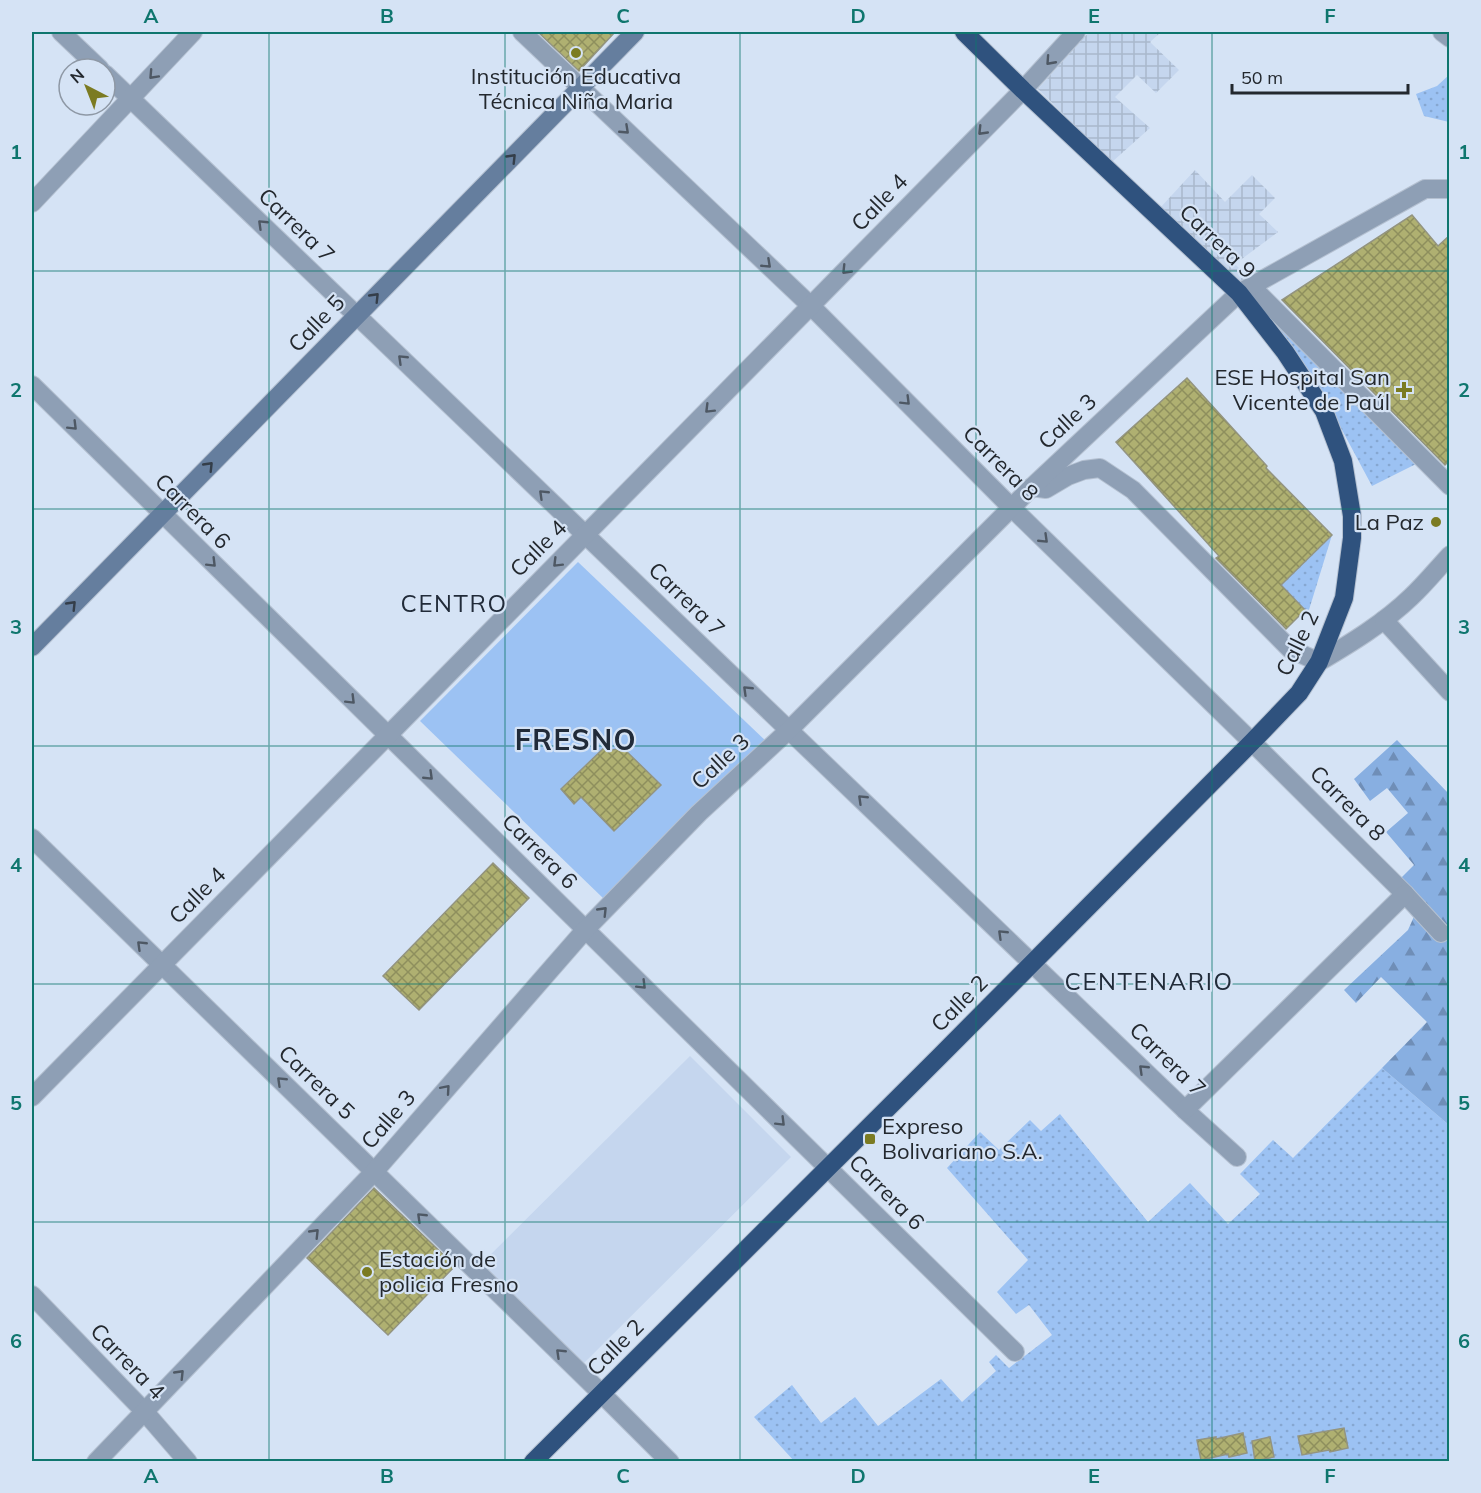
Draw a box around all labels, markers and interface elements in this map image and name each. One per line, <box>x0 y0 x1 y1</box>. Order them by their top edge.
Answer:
text: A <box>144 3 159 28</box>
text: B <box>380 3 394 28</box>
text: C <box>616 3 630 28</box>
text: D <box>850 3 866 28</box>
text: E <box>1088 3 1100 28</box>
text: F <box>1324 3 1336 28</box>
marker: Institución Educativa Técnica Niña Maria <box>569 46 583 60</box>
one-way arrow <box>1046 54 1057 64</box>
north arrow <box>57 57 117 117</box>
scale bar <box>1232 57 1408 95</box>
place label: Institución Educativa Técnica Niña Maria <box>471 62 681 115</box>
text: N <box>66 64 88 87</box>
text: 50 m <box>1241 66 1283 89</box>
one-way arrow <box>149 68 160 78</box>
one-way arrow <box>619 123 629 134</box>
one-way arrow <box>979 124 990 135</box>
text: 1 <box>10 139 22 164</box>
text: 1 <box>1458 139 1470 164</box>
one-way arrow <box>504 154 515 165</box>
street label: Calle 4 <box>845 167 913 237</box>
street label: Carrera 7 <box>253 182 341 268</box>
street label: Carrera 9 <box>1174 198 1262 284</box>
one-way arrow <box>258 220 268 231</box>
one-way arrow <box>760 257 771 268</box>
one-way arrow <box>842 263 853 274</box>
street label: Calle 5 <box>282 288 350 358</box>
one-way arrow <box>368 294 379 304</box>
one-way arrow <box>399 355 409 366</box>
place label: ESE Hospital San Vicente de Paúl <box>1214 363 1390 416</box>
text: 2 <box>10 377 22 402</box>
text: 2 <box>1458 377 1470 402</box>
marker: ESE Hospital San Vicente de Paúl <box>1395 381 1413 399</box>
street label: Calle 3 <box>1032 387 1102 455</box>
one-way arrow <box>899 394 909 405</box>
one-way arrow <box>705 403 716 413</box>
one-way arrow <box>66 419 77 430</box>
street label: Carrera 8 <box>957 419 1045 507</box>
one-way arrow <box>202 463 213 473</box>
street label: Carrera 6 <box>149 467 237 555</box>
one-way arrow <box>540 490 550 501</box>
place label: La Paz <box>1355 508 1424 536</box>
street label: Calle 4 <box>504 514 572 582</box>
marker: La Paz <box>1429 515 1443 529</box>
one-way arrow <box>1036 531 1047 542</box>
one-way arrow <box>206 556 216 567</box>
one-way arrow <box>554 556 565 567</box>
street label: Carrera 7 <box>643 556 731 642</box>
district label: CENTRO <box>401 588 507 618</box>
one-way arrow <box>65 602 76 613</box>
street label: Calle 2 <box>1269 606 1325 680</box>
text: 3 <box>10 614 22 639</box>
text: 3 <box>1458 614 1470 639</box>
one-way arrow <box>743 686 754 697</box>
one-way arrow <box>344 692 355 703</box>
district label: FRESNO <box>515 722 637 757</box>
street label: Calle 3 <box>685 727 755 795</box>
street label: Carrera 8 <box>1304 759 1392 847</box>
one-way arrow <box>422 769 433 780</box>
one-way arrow <box>858 796 869 807</box>
street label: Carrera 6 <box>496 807 584 895</box>
text: 4 <box>10 852 22 877</box>
text: 4 <box>1458 852 1470 877</box>
street label: Calle 4 <box>163 861 231 929</box>
one-way arrow <box>596 908 607 918</box>
one-way arrow <box>999 931 1010 942</box>
one-way arrow <box>138 941 149 952</box>
district label: CENTENARIO <box>1065 966 1233 996</box>
street label: Calle 2 <box>925 969 993 1037</box>
one-way arrow <box>635 978 646 989</box>
street label: Carrera 7 <box>1124 1016 1212 1102</box>
street label: Carrera 5 <box>273 1039 361 1125</box>
one-way arrow <box>1140 1065 1150 1076</box>
one-way arrow <box>277 1077 288 1088</box>
street label: Calle 3 <box>355 1084 421 1154</box>
one-way arrow <box>439 1085 450 1096</box>
text: 5 <box>10 1090 22 1115</box>
text: 5 <box>1458 1090 1470 1115</box>
place label: Expreso Bolivariano S.A. <box>882 1112 1043 1165</box>
one-way arrow <box>775 1115 785 1126</box>
marker: Expreso Bolivariano S.A. <box>863 1132 877 1146</box>
street label: Carrera 6 <box>843 1148 931 1236</box>
one-way arrow <box>417 1213 428 1224</box>
one-way arrow <box>308 1230 319 1240</box>
place label: Estación de policia Fresno <box>379 1245 519 1298</box>
marker: Estación de policia Fresno <box>360 1265 374 1279</box>
street label: Calle 2 <box>581 1313 649 1381</box>
street label: Carrera 4 <box>85 1317 171 1405</box>
text: 6 <box>10 1328 22 1353</box>
text: 6 <box>1458 1328 1470 1353</box>
one-way arrow <box>557 1349 568 1360</box>
one-way arrow <box>172 1370 183 1381</box>
text: A <box>144 1463 159 1488</box>
text: B <box>380 1463 394 1488</box>
text: C <box>616 1463 630 1488</box>
text: D <box>850 1463 866 1488</box>
text: E <box>1088 1463 1100 1488</box>
text: F <box>1324 1463 1336 1488</box>

